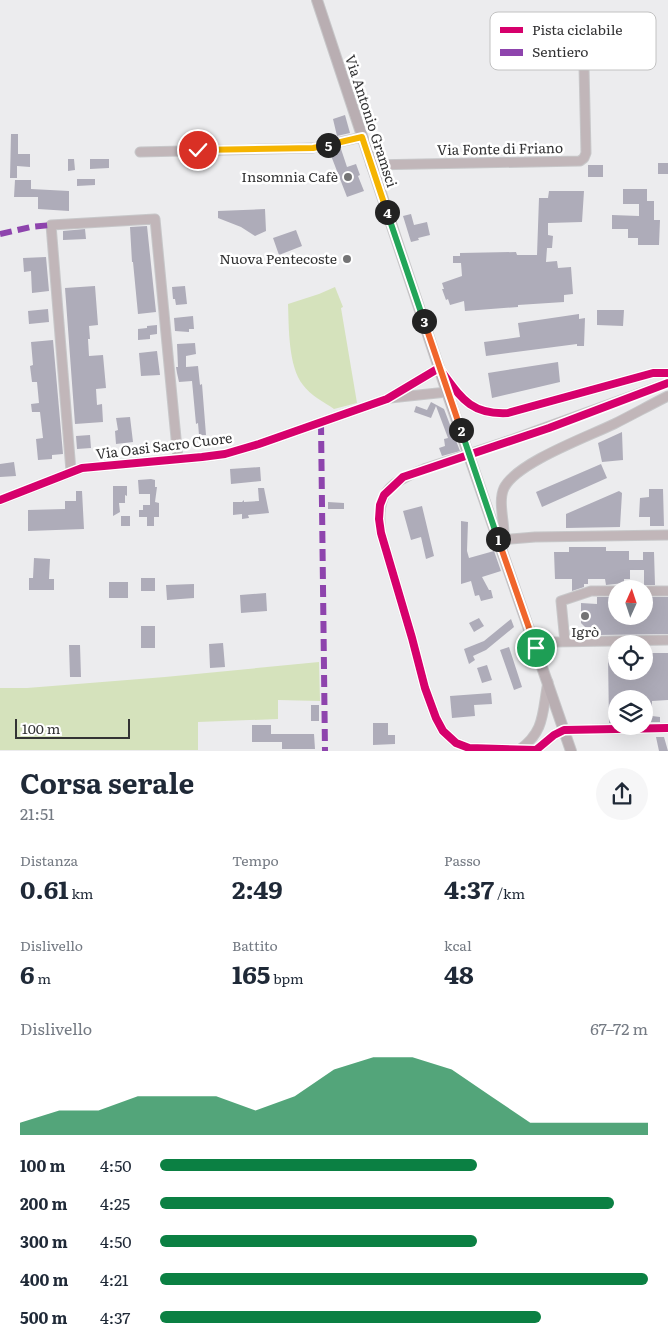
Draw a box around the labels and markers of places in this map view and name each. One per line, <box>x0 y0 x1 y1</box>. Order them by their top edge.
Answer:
pin <box>177 129 219 171</box>
pin: 5 <box>316 132 340 158</box>
place label: Insomnia Cafè <box>241 166 338 186</box>
marker: Insomnia Cafè <box>342 171 354 183</box>
pin: 4 <box>374 200 400 224</box>
place label: Nuova Pentecoste <box>219 248 337 268</box>
marker: Nuova Pentecoste <box>341 253 353 265</box>
pin: 3 <box>412 308 436 334</box>
pin: 2 <box>448 418 474 442</box>
pin: 1 <box>486 526 510 552</box>
marker: Igrò <box>579 610 591 622</box>
place label: Igrò <box>571 621 599 641</box>
pin <box>515 627 557 669</box>

